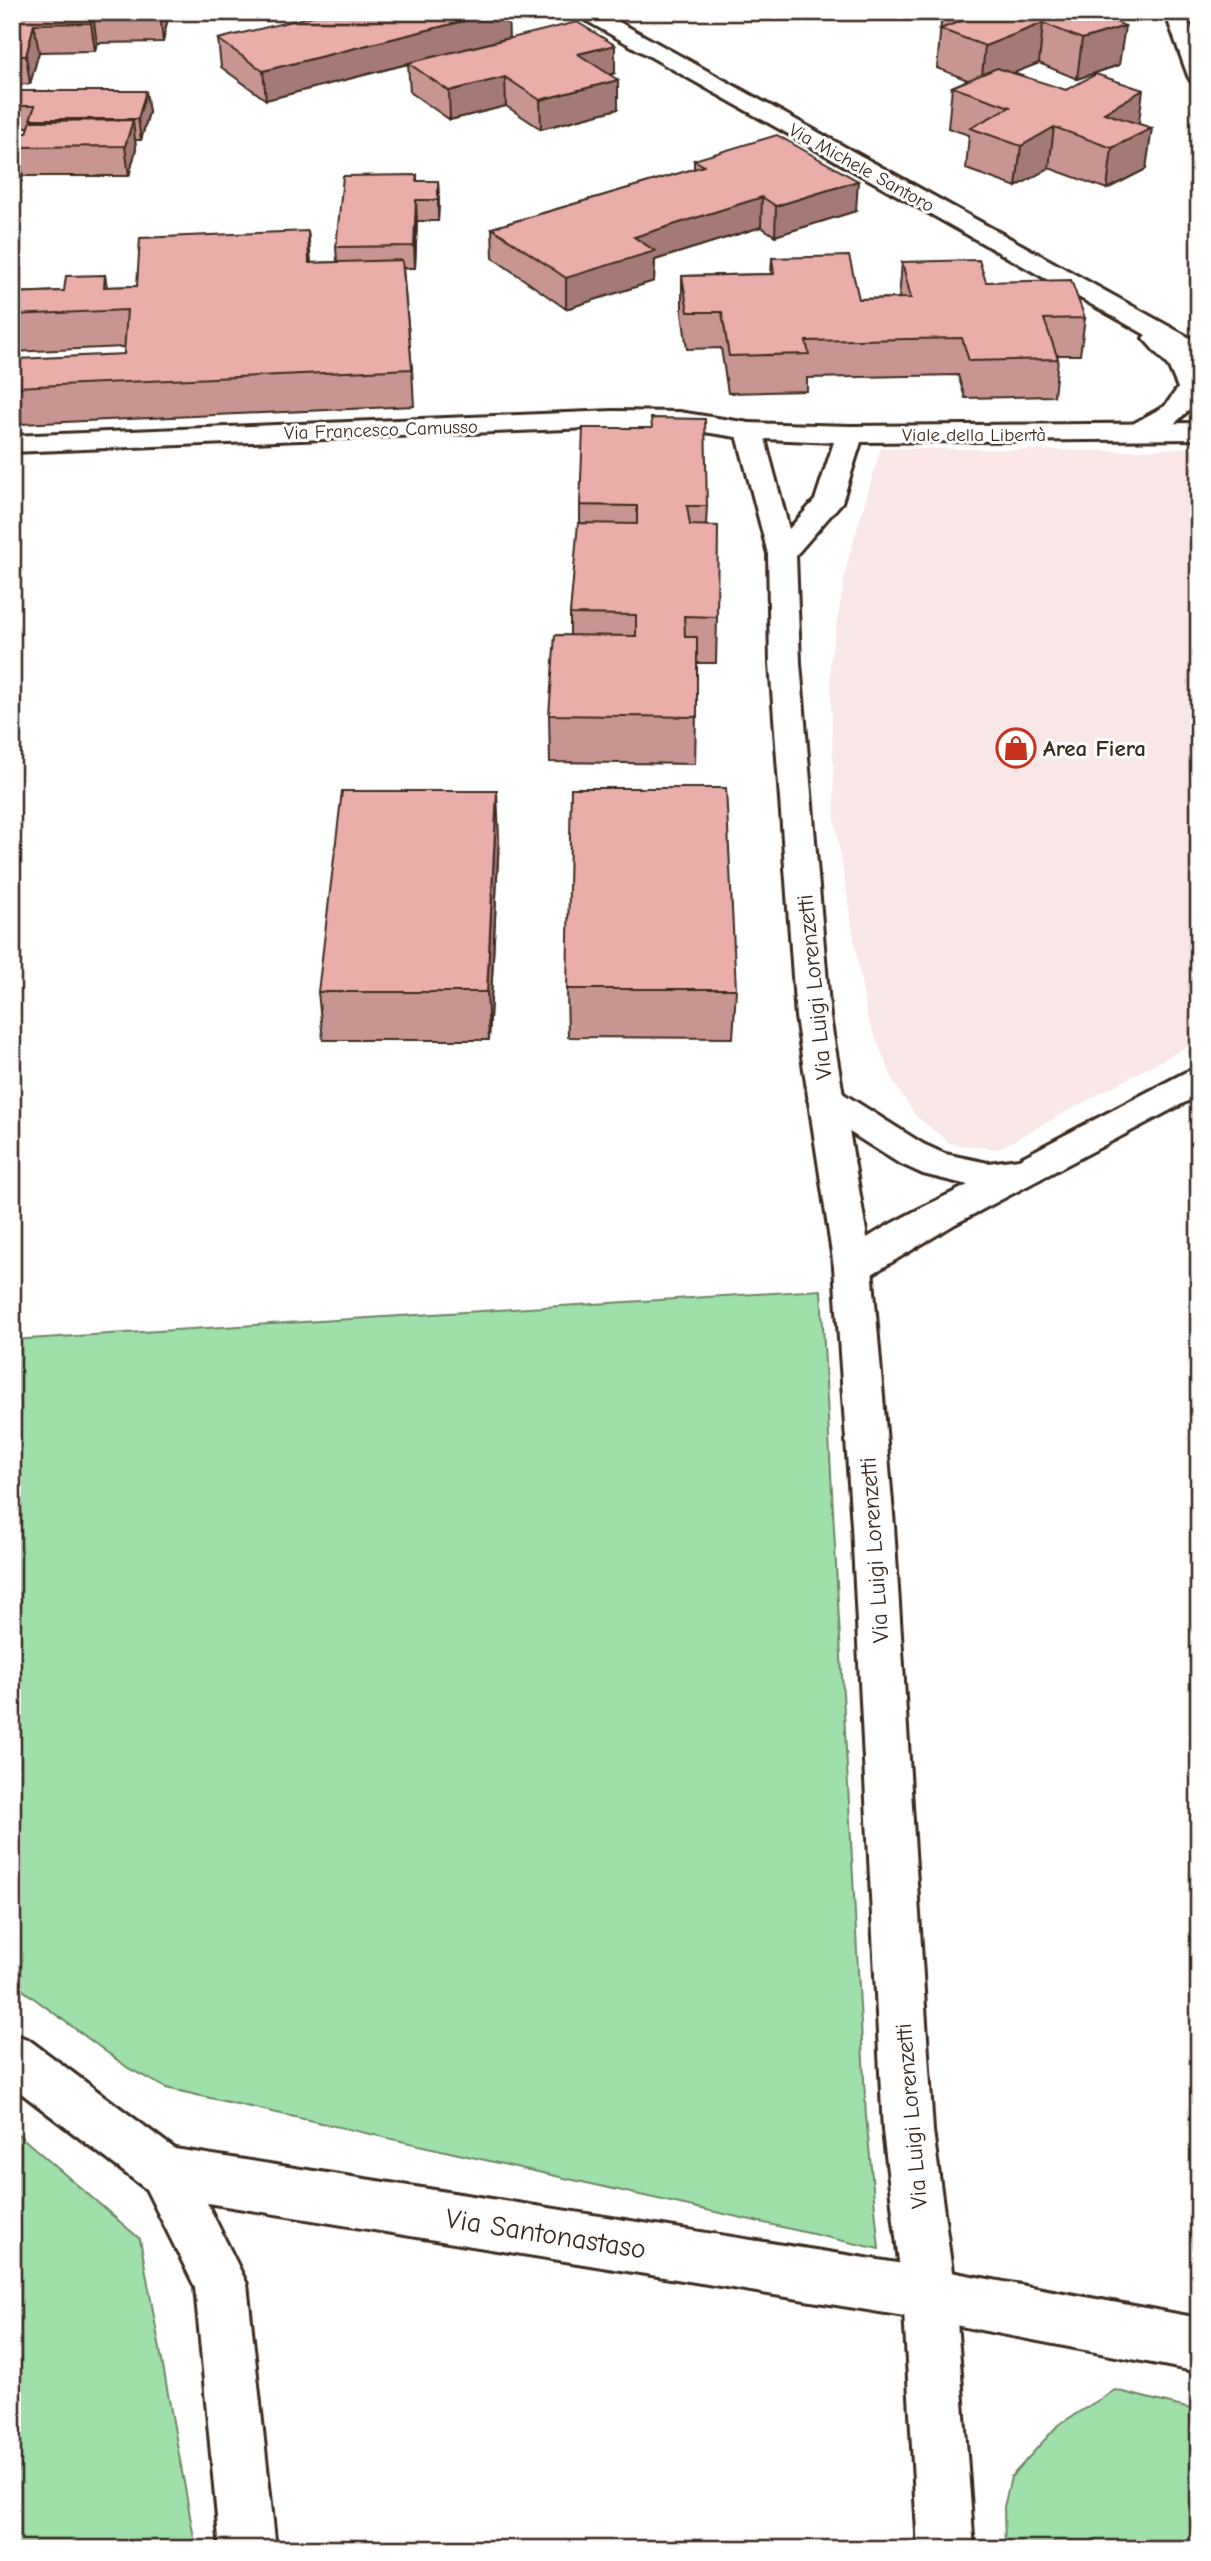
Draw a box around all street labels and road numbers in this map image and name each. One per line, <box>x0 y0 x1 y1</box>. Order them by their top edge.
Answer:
street label: Via Michele Santoro <box>785 119 938 217</box>
street label: Via Francesco Camusso <box>284 416 478 444</box>
street label: Viale della Libertà <box>902 424 1046 446</box>
street label: Via Luigi Lorenzetti <box>791 893 838 1081</box>
street label: Via Luigi Lorenzetti <box>855 1456 894 1644</box>
street label: Via Luigi Lorenzetti <box>890 2022 933 2210</box>
street label: Via Santonastaso <box>443 2202 648 2266</box>

